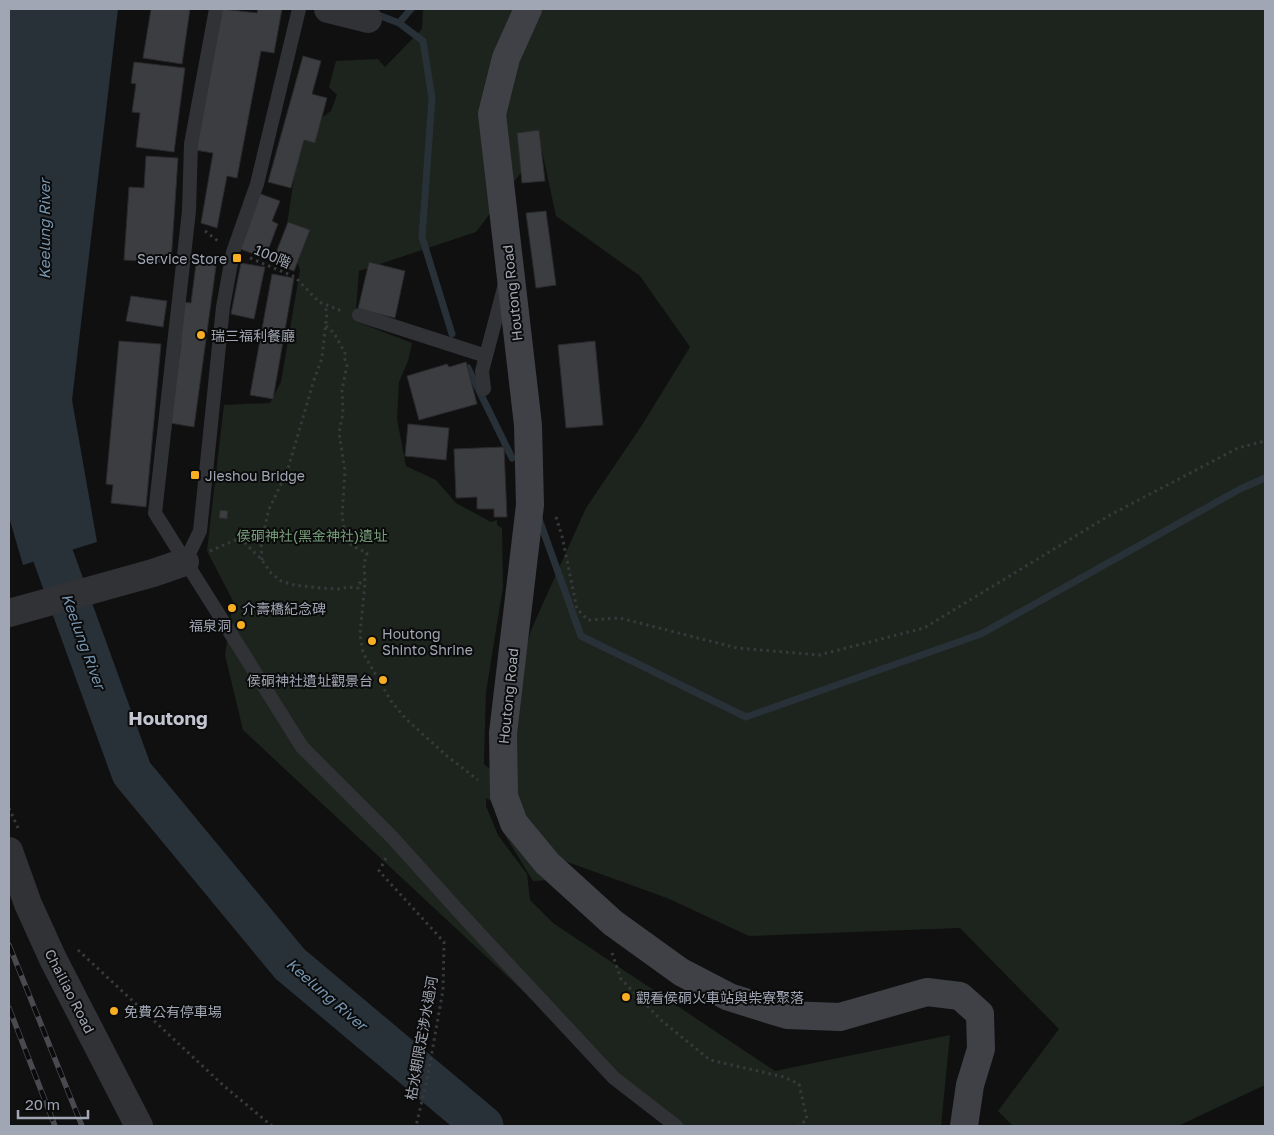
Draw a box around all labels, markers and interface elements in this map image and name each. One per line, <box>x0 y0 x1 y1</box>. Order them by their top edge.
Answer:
water label: Keelung River <box>35 177 54 279</box>
street label: 100階 <box>252 241 294 271</box>
street label: Houtong Road <box>499 244 525 342</box>
place label: Service Store <box>137 250 227 267</box>
marker: Service Store <box>231 252 243 264</box>
place label: 瑞三福利餐廳 <box>211 327 295 344</box>
marker: 瑞三福利餐廳 <box>195 329 207 341</box>
place label: Jieshou Bridge <box>205 467 305 484</box>
marker: Jieshou Bridge <box>189 469 201 481</box>
park label: 侯硐神社(黑金神社)遺址 <box>237 527 387 544</box>
water label: Keelung River <box>57 591 110 694</box>
place label: 介壽橋紀念碑 <box>242 600 326 617</box>
marker: 介壽橋紀念碑 <box>226 602 238 614</box>
place label: 福泉洞 <box>189 617 231 634</box>
marker: 福泉洞 <box>235 619 247 631</box>
place label: Houtong Shinto Shrine <box>382 625 473 658</box>
marker: Houtong Shinto Shrine <box>366 635 378 647</box>
street label: Houtong Road <box>495 647 521 745</box>
place label: 侯硐神社遺址觀景台 <box>247 672 373 689</box>
marker: 侯硐神社遺址觀景台 <box>377 674 389 686</box>
district label: Houtong <box>128 706 208 729</box>
street label: Chailiao Road <box>42 946 98 1036</box>
water label: Keelung River <box>283 954 372 1036</box>
street label: 枯水期限定涉水過河 <box>402 974 440 1102</box>
place label: 觀看侯硐火車站與柴寮聚落 <box>636 989 804 1006</box>
marker: 觀看侯硐火車站與柴寮聚落 <box>620 991 632 1003</box>
place label: 免費公有停車場 <box>124 1003 222 1020</box>
marker: 免費公有停車場 <box>108 1005 120 1017</box>
scale bar <box>18 1088 88 1120</box>
text: 20 m <box>25 1095 60 1113</box>

